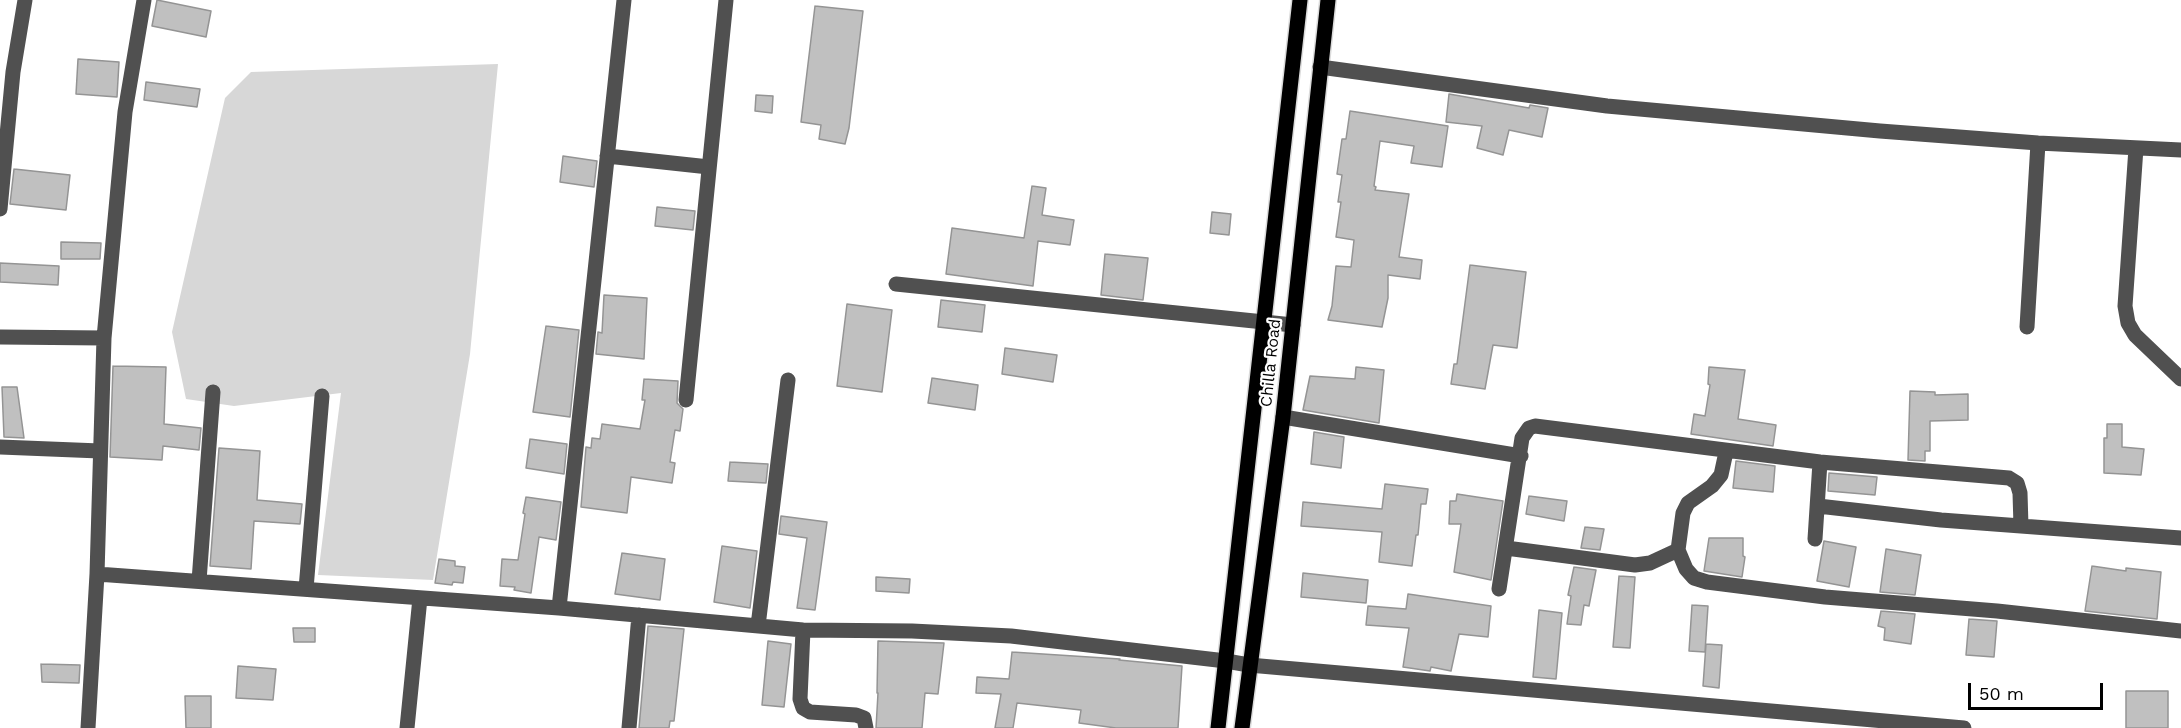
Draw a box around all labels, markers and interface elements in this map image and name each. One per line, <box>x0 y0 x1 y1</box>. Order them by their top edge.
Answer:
street label: Chilla Road <box>1257 318 1285 408</box>
scale bar <box>1971 671 2106 709</box>
text: 50 m <box>1979 683 2024 704</box>

